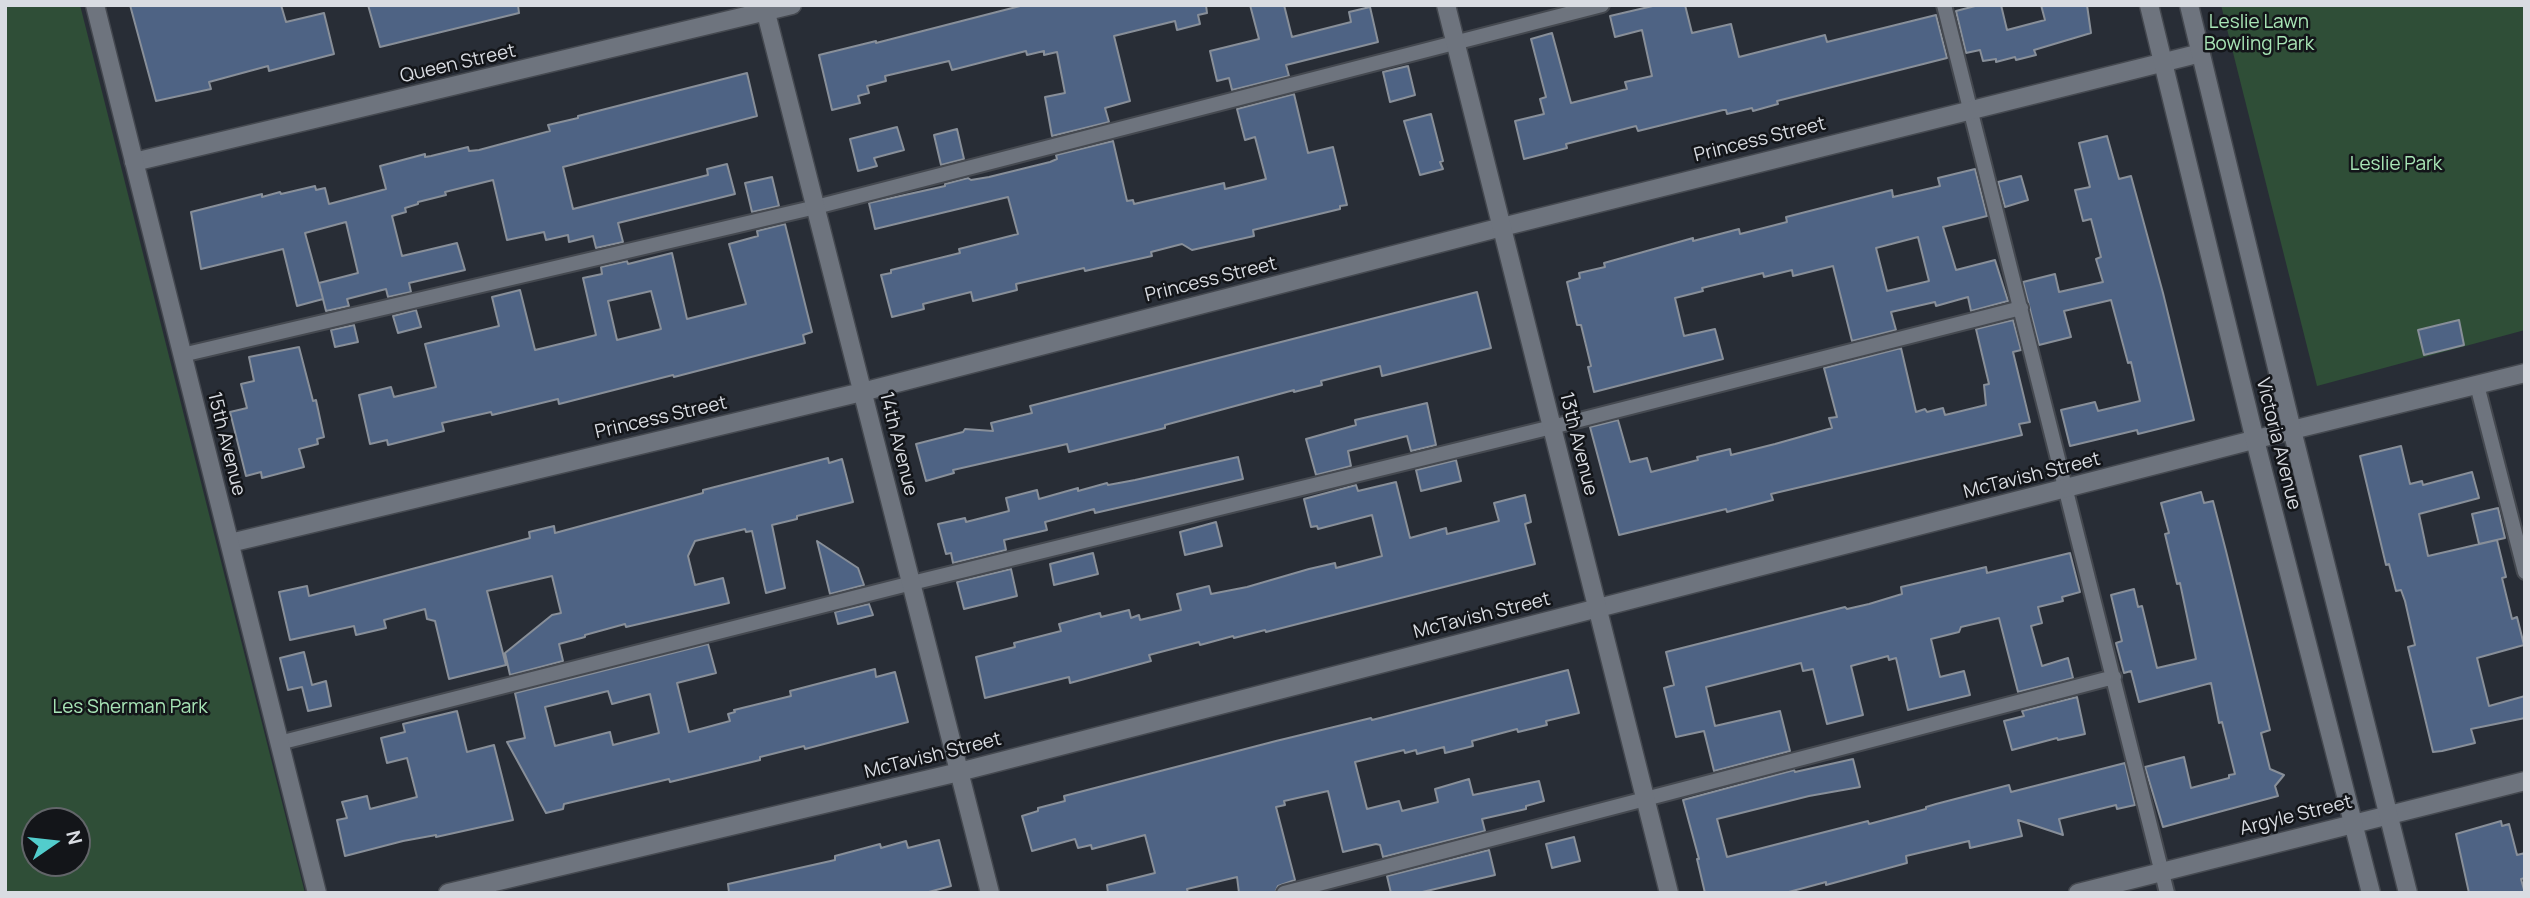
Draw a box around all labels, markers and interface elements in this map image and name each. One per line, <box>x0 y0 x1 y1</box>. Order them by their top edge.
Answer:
park label: Leslie Lawn Bowling Park <box>2204 12 2314 56</box>
street label: Queen Street <box>398 40 518 88</box>
street label: Princess Street <box>1692 113 1828 167</box>
park label: Leslie Park <box>2350 154 2442 176</box>
street label: Princess Street <box>1143 253 1279 307</box>
street label: Victoria Avenue <box>2251 376 2305 512</box>
street label: 15th Avenue <box>202 390 250 498</box>
street label: 14th Avenue <box>874 390 922 498</box>
street label: 13th Avenue <box>1554 390 1602 498</box>
street label: Princess Street <box>593 392 729 444</box>
street label: McTavish Street <box>1961 448 2103 504</box>
street label: McTavish Street <box>1411 588 1553 644</box>
park label: Les Sherman Park <box>52 697 208 719</box>
street label: McTavish Street <box>862 728 1004 784</box>
street label: Argyle Street <box>2237 791 2355 841</box>
north arrow <box>21 807 91 877</box>
text: N <box>60 828 89 847</box>

